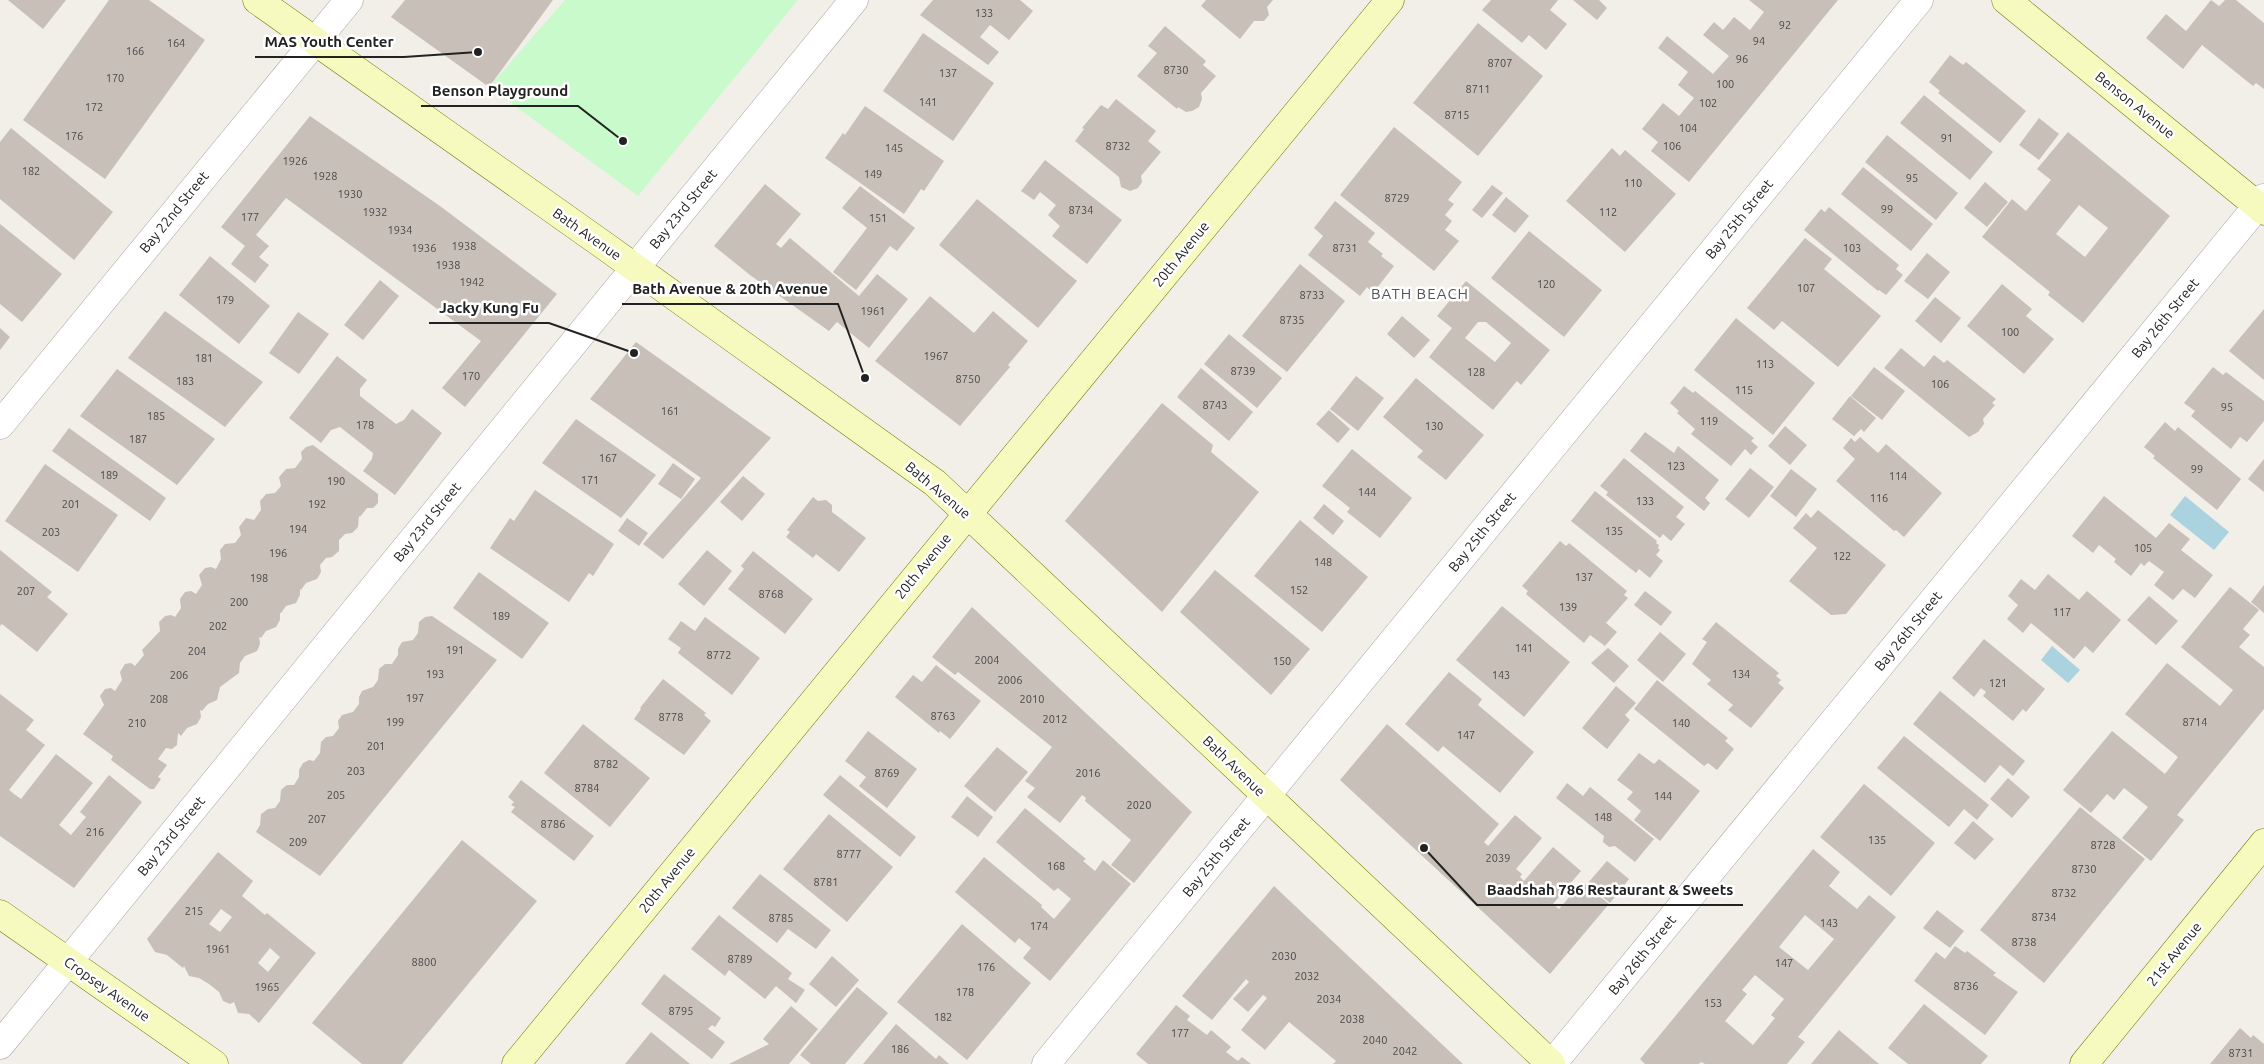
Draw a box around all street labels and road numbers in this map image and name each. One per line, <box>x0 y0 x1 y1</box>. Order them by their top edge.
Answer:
street label: Benson Avenue <box>2092 68 2178 142</box>
street label: Bay 23rd Street <box>646 166 720 252</box>
street label: Bay 22nd Street <box>136 168 212 256</box>
street label: Bay 25th Street <box>1702 176 1776 262</box>
street label: Bath Avenue <box>550 205 624 263</box>
street label: 20th Avenue <box>1150 218 1212 290</box>
street label: Bay 26th Street <box>2128 275 2202 361</box>
street label: Bath Avenue <box>902 458 974 522</box>
street label: Bay 23rd Street <box>390 479 464 565</box>
street label: Bay 25th Street <box>1445 489 1519 575</box>
street label: 20th Avenue <box>892 530 954 602</box>
street label: Bay 26th Street <box>1871 588 1945 674</box>
street label: Bath Avenue <box>1200 732 1268 800</box>
street label: Bay 23rd Street <box>134 793 208 879</box>
street label: Bay 25th Street <box>1179 814 1253 900</box>
street label: 20th Avenue <box>636 844 698 916</box>
street label: Bay 26th Street <box>1605 912 1679 998</box>
street label: 21st Avenue <box>2143 919 2205 989</box>
street label: Cropsey Avenue <box>61 953 153 1025</box>

